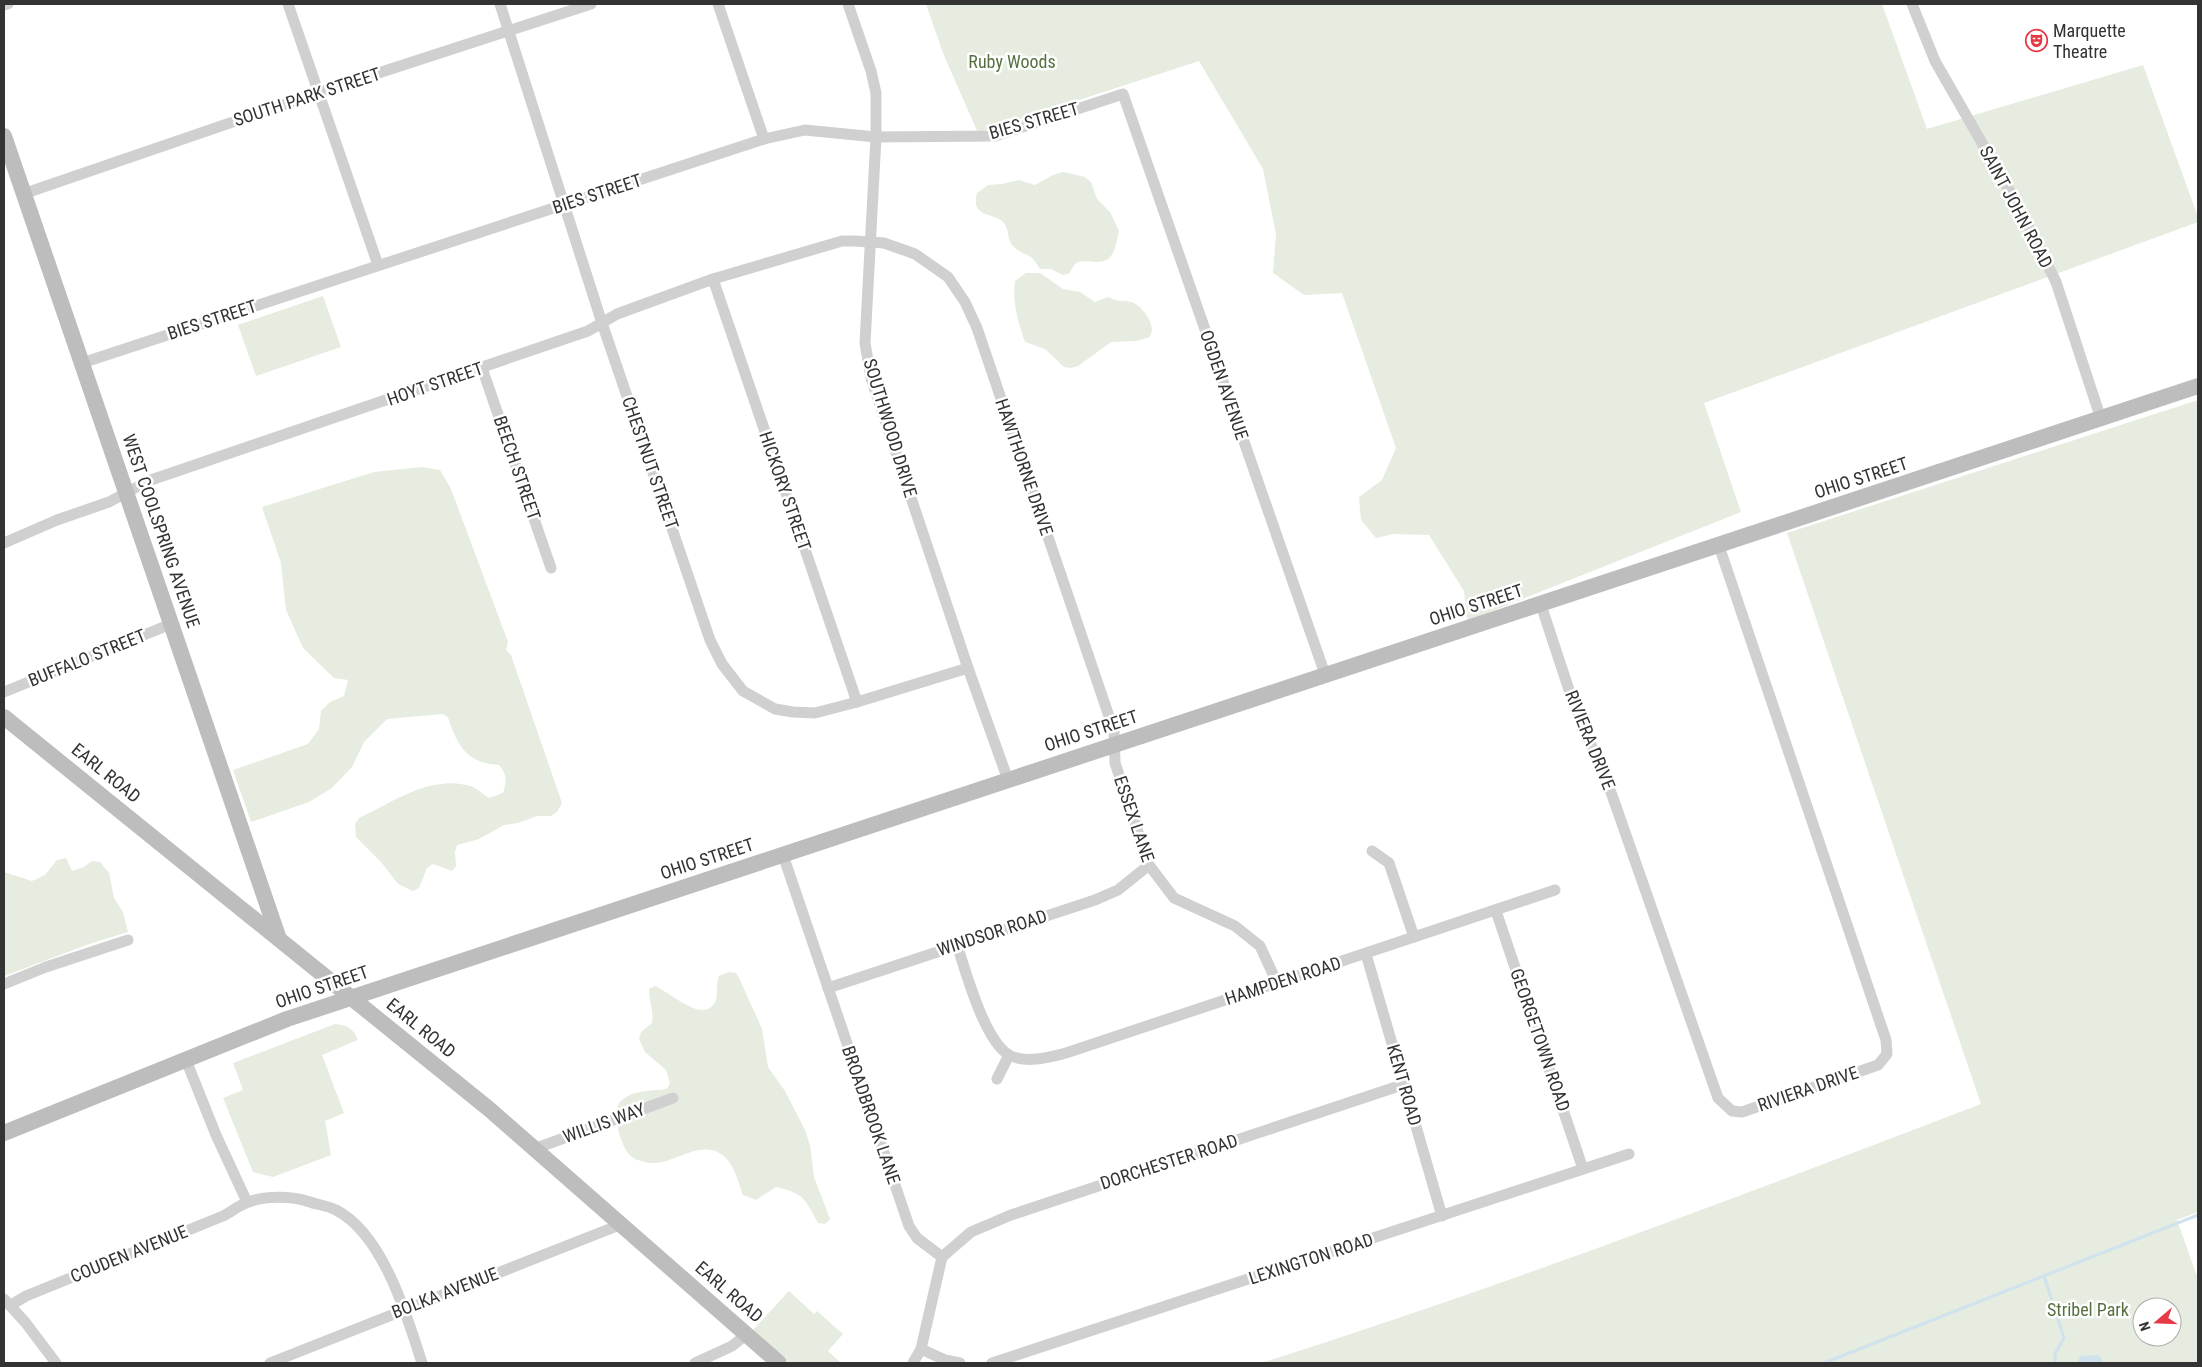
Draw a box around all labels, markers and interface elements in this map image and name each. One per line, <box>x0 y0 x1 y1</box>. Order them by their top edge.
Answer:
place label: Marquette Theatre <box>2053 20 2126 62</box>
theatre icon: Marquette Theatre <box>2025 29 2049 53</box>
park label: Ruby Woods <box>968 51 1056 72</box>
street label: SOUTH PARK STREET <box>231 63 383 130</box>
street label: BIES STREET <box>987 98 1081 143</box>
street label: SAINT JOHN ROAD <box>1975 142 2057 271</box>
street label: BIES STREET <box>550 169 644 218</box>
street label: BIES STREET <box>165 295 259 344</box>
street label: OGDEN AVENUE <box>1196 327 1253 443</box>
street label: SOUTHWOOD DRIVE <box>859 356 922 500</box>
street label: HOYT STREET <box>384 357 486 410</box>
street label: CHESTNUT STREET <box>618 394 683 532</box>
street label: HAWTHORNE DRIVE <box>991 396 1058 538</box>
street label: BEECH STREET <box>490 413 545 523</box>
street label: HICKORY STREET <box>755 428 816 553</box>
street label: WEST COOLSPRING AVENUE <box>118 431 205 631</box>
street label: OHIO STREET <box>1811 453 1910 503</box>
street label: OHIO STREET <box>1426 580 1525 630</box>
street label: BUFFALO STREET <box>25 624 149 691</box>
street label: RIVIERA DRIVE <box>1561 687 1620 792</box>
street label: OHIO STREET <box>1041 706 1140 756</box>
street label: EARL ROAD <box>68 739 145 807</box>
street label: ESSEX LANE <box>1110 773 1159 865</box>
street label: OHIO STREET <box>657 834 756 884</box>
street label: WINDSOR ROAD <box>934 905 1049 960</box>
street label: HAMPDEN ROAD <box>1222 952 1343 1009</box>
street label: OHIO STREET <box>272 961 371 1012</box>
street label: GEORGETOWN ROAD <box>1506 966 1575 1114</box>
street label: EARL ROAD <box>383 994 460 1062</box>
street label: KENT ROAD <box>1383 1042 1426 1128</box>
street label: BROADBROOK LANE <box>838 1043 905 1187</box>
street label: RIVIERA DRIVE <box>1755 1061 1861 1116</box>
street label: WILLIS WAY <box>560 1098 648 1147</box>
street label: DORCHESTER ROAD <box>1098 1129 1240 1194</box>
street label: COUDEN AVENUE <box>67 1220 191 1287</box>
street label: LEXINGTON ROAD <box>1246 1228 1376 1289</box>
street label: EARL ROAD <box>691 1257 767 1327</box>
street label: BOLKA AVENUE <box>389 1263 501 1322</box>
north arrow <box>2132 1297 2182 1347</box>
park label: Stribel Park <box>2047 1299 2129 1320</box>
text: N <box>2136 1320 2154 1333</box>

